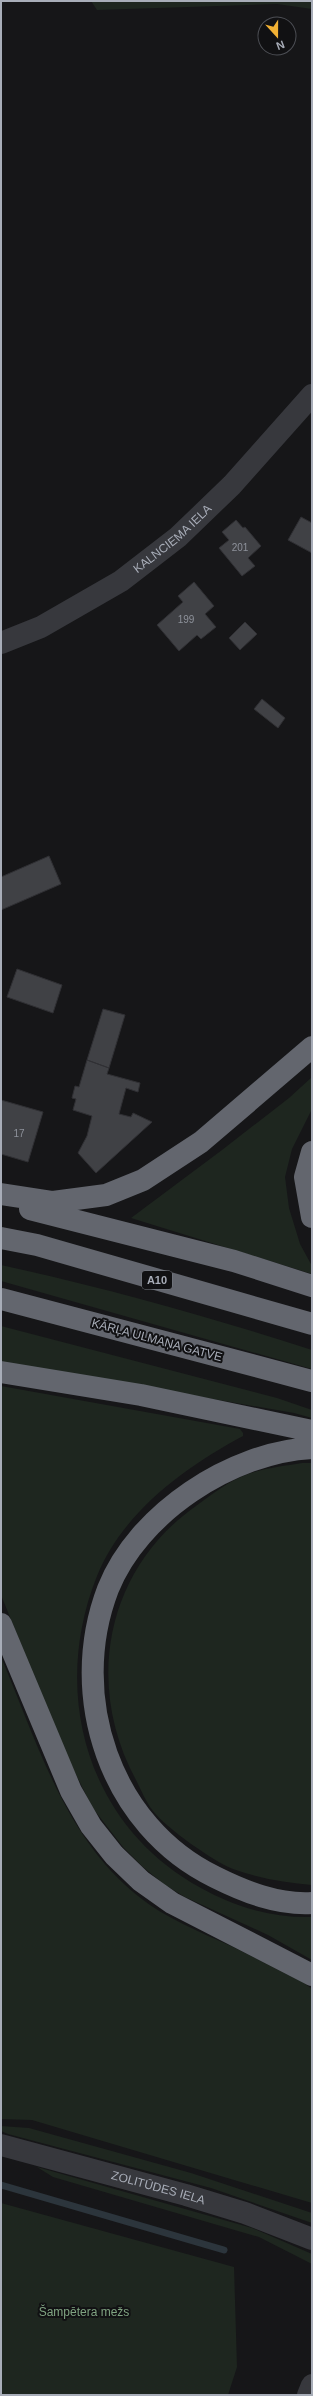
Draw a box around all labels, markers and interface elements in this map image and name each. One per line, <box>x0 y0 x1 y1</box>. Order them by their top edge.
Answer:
north arrow <box>257 16 297 56</box>
text: N <box>275 38 286 52</box>
street label: KALNCIEMA IELA <box>131 502 214 576</box>
house number: 201 <box>232 542 249 553</box>
house number: 199 <box>178 614 195 625</box>
house number: 17 <box>13 1128 25 1139</box>
road number: A10 <box>142 1271 172 1289</box>
street label: KĀRĻA ULMAŅA GATVE <box>90 1316 224 1364</box>
street label: ZOLITŪDES IELA <box>110 2168 207 2207</box>
park label: Šampētera mežs <box>39 2304 129 2319</box>

